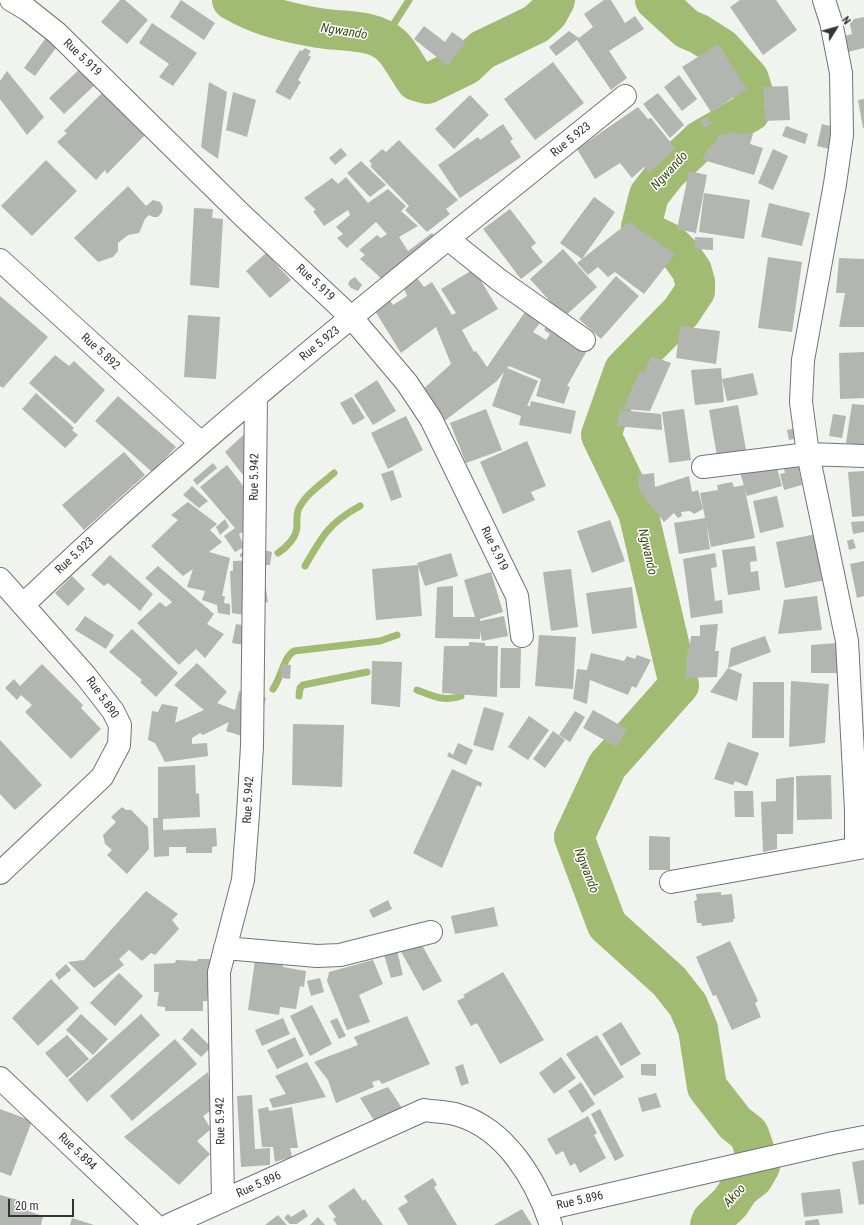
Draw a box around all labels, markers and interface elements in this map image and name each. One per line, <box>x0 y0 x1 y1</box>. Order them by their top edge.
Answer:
north arrow <box>816 8 856 48</box>
text: N <box>839 14 853 27</box>
water label: Ngwando <box>320 21 368 43</box>
street label: Rue 5.919 <box>60 36 104 80</box>
street label: Rue 5.923 <box>548 119 594 161</box>
water label: Ngwando <box>648 149 692 193</box>
street label: Rue 5.919 <box>293 262 337 304</box>
street label: Rue 5.923 <box>297 323 343 365</box>
street label: Rue 5.892 <box>78 331 122 373</box>
street label: Rue 5.942 <box>247 453 263 501</box>
street label: Rue 5.919 <box>477 525 511 573</box>
water label: Ngwando <box>634 527 660 577</box>
street label: Rue 5.923 <box>53 535 97 577</box>
street label: Rue 5.890 <box>83 674 121 722</box>
street label: Rue 5.942 <box>241 776 257 824</box>
water label: Ngwando <box>570 846 602 896</box>
street label: Rue 5.942 <box>213 1097 229 1145</box>
street label: Rue 5.894 <box>55 1130 99 1174</box>
street label: Rue 5.896 <box>234 1169 284 1201</box>
water label: Akoo <box>721 1181 749 1211</box>
street label: Rue 5.896 <box>555 1189 605 1213</box>
scale bar <box>10 1191 76 1217</box>
text: 20 m <box>15 1199 39 1213</box>

